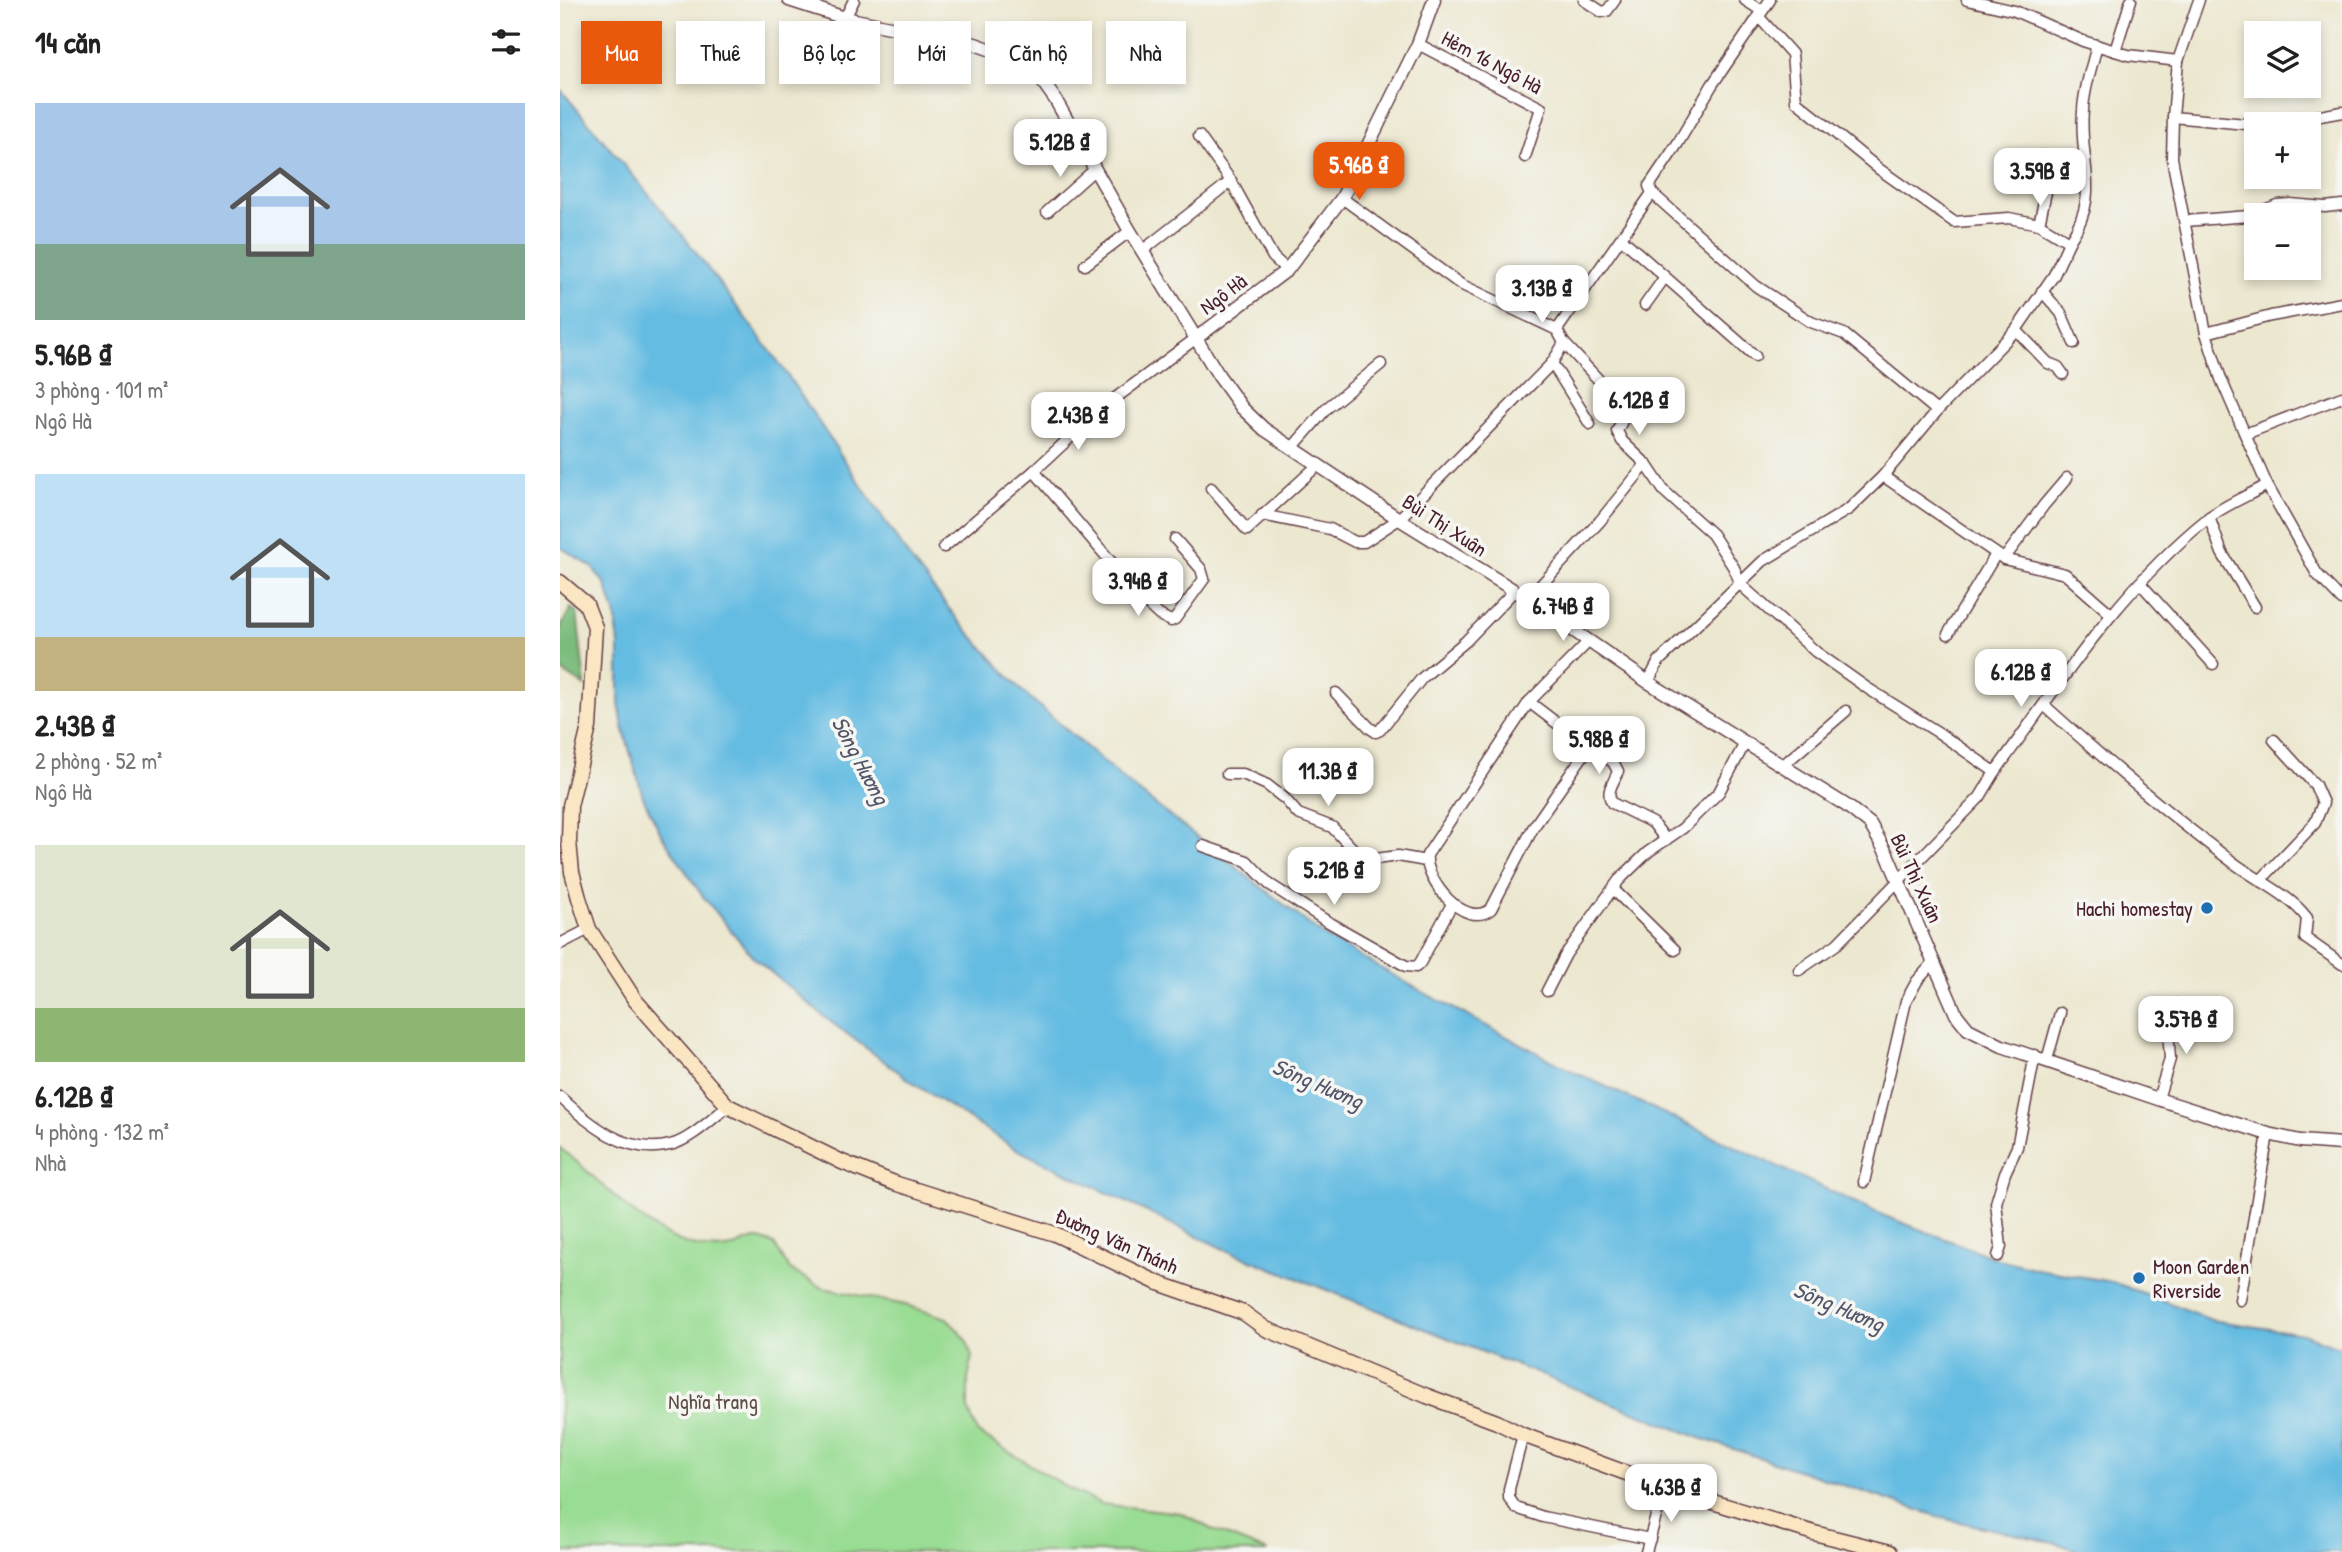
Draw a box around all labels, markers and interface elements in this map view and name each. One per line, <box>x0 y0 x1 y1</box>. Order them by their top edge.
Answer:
chip: Mua <box>581 21 662 84</box>
chip: Thuê <box>676 21 765 84</box>
chip: Bộ lọc <box>779 21 880 84</box>
chip: Mới <box>894 21 971 84</box>
chip: Căn hộ <box>985 21 1092 84</box>
chip: Nhà <box>1106 21 1186 84</box>
map controls <box>2244 21 2321 280</box>
button: layers <box>2244 21 2321 98</box>
text: 14 căn <box>35 22 101 62</box>
icon: filters <box>487 23 525 61</box>
street label: Hẻm 16 Ngô Hà <box>1437 23 1547 101</box>
button: + <box>2244 112 2321 189</box>
pin: 5.12B ₫ <box>995 120 1125 179</box>
text: 5.12B ₫ <box>1030 126 1090 157</box>
pin: 5.96B ₫ <box>1294 142 1424 202</box>
pin: 3.59B ₫ <box>1975 148 2105 208</box>
icon: home <box>217 149 343 275</box>
text: 5.96B ₫ <box>1329 149 1389 180</box>
text: 3.59B ₫ <box>2010 155 2070 186</box>
button: − <box>2244 203 2321 280</box>
pin: 3.13B ₫ <box>1477 266 1607 325</box>
street label: Ngô Hà <box>1194 267 1252 321</box>
text: 3.13B ₫ <box>1512 272 1572 303</box>
text: 5.96B ₫ <box>35 334 112 374</box>
text: 3 phòng · 101 m² <box>35 374 168 405</box>
pin: 6.12B ₫ <box>1574 378 1704 437</box>
text: 6.12B ₫ <box>1609 384 1669 415</box>
pin: 2.43B ₫ <box>1013 392 1143 452</box>
text: 2.43B ₫ <box>1047 399 1109 430</box>
text: Ngô Hà <box>35 405 92 436</box>
street label: Bùi Thị Xuân <box>1397 487 1493 563</box>
icon: home <box>217 520 343 646</box>
pin: 3.94B ₫ <box>1073 558 1203 618</box>
text: 3.94B ₫ <box>1108 565 1168 596</box>
pin: 6.74B ₫ <box>1498 584 1628 643</box>
text: 6.74B ₫ <box>1532 590 1594 621</box>
pin: 6.12B ₫ <box>1956 650 2086 709</box>
text: 6.12B ₫ <box>1991 656 2051 687</box>
text: 2.43B ₫ <box>35 705 115 745</box>
water label: Sông Hương <box>824 711 898 812</box>
pin: 5.98B ₫ <box>1534 716 1664 776</box>
text: 5.98B ₫ <box>1569 723 1629 754</box>
text: 2 phòng · 52 m² <box>35 745 162 776</box>
pin: 11.3B ₫ <box>1263 748 1393 808</box>
text: 11.3B ₫ <box>1299 755 1358 786</box>
text: Ngô Hà <box>35 776 92 807</box>
street label: Bùi Thị Xuân <box>1884 829 1950 927</box>
pin: 5.21B ₫ <box>1269 848 1399 907</box>
text: 5.21B ₫ <box>1304 854 1364 885</box>
icon: home <box>217 891 343 1017</box>
place label: Hachi homestay <box>2076 894 2193 923</box>
marker: Hachi homestay <box>2199 900 2215 916</box>
pin: 3.57B ₫ <box>2121 996 2251 1056</box>
text: 3.57B ₫ <box>2154 1003 2218 1034</box>
water label: Sông Hương <box>1268 1050 1370 1118</box>
text: 6.12B ₫ <box>35 1076 114 1116</box>
text: 4 phòng · 132 m² <box>35 1116 169 1147</box>
text: Nhà <box>35 1147 66 1178</box>
street label: Đường Văn Thánh <box>1051 1201 1183 1281</box>
place label: Moon Garden Riverside <box>2153 1252 2249 1305</box>
marker: Moon Garden Riverside <box>2131 1270 2147 1286</box>
water label: Sông Hương <box>1789 1273 1891 1341</box>
park label: Nghĩa trang <box>668 1387 758 1416</box>
pin: 4.63B ₫ <box>1606 1464 1736 1524</box>
text: 4.63B ₫ <box>1641 1471 1701 1502</box>

